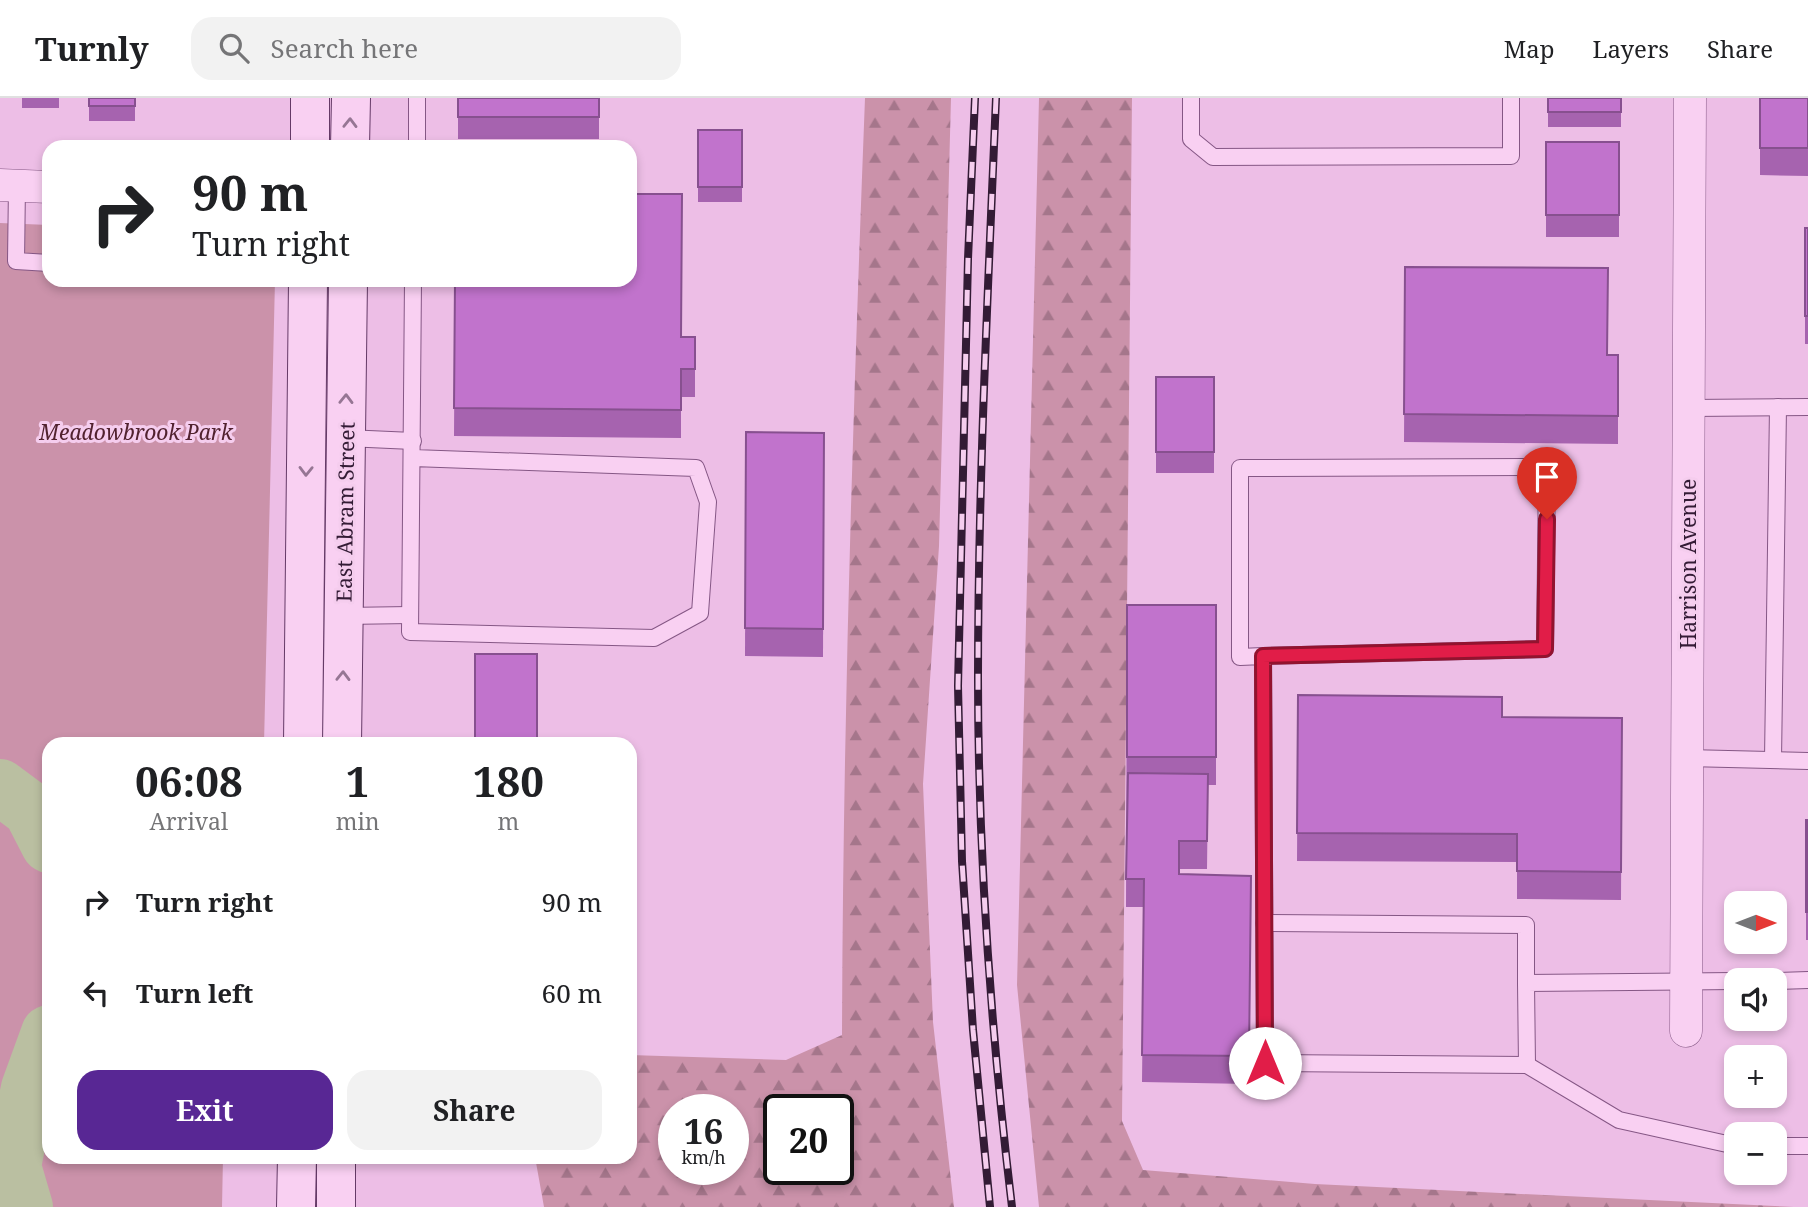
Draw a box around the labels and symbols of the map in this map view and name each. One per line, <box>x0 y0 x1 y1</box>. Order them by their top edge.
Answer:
one-way arrow <box>343 117 358 128</box>
one-way arrow <box>339 393 354 404</box>
park label: Meadowbrook Park <box>38 418 234 446</box>
street label: East Abram Street <box>329 422 361 602</box>
pin <box>1517 447 1577 519</box>
one-way arrow <box>298 466 314 476</box>
street label: Harrison Avenue <box>1674 479 1702 649</box>
one-way arrow <box>335 670 351 680</box>
north arrow <box>1724 891 1787 954</box>
position arrow <box>1228 1026 1302 1100</box>
speed limit sign: 20 <box>763 1094 854 1185</box>

